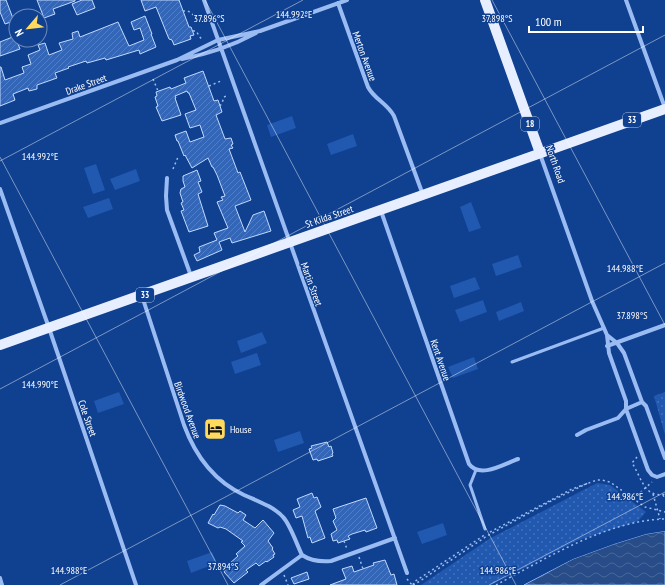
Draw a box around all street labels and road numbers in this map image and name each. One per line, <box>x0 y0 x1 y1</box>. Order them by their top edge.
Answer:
street label: Merton Avenue <box>350 30 380 83</box>
street label: Drake Street <box>64 71 109 98</box>
road number: 33 <box>623 113 641 127</box>
road number: 18 <box>521 117 539 131</box>
street label: North Road <box>543 144 568 185</box>
street label: St Kilda Street <box>304 202 355 231</box>
street label: Martin Street <box>298 261 326 308</box>
road number: 33 <box>136 288 154 302</box>
street label: Kent Avenue <box>427 338 454 383</box>
street label: Birdwood Avenue <box>171 380 204 441</box>
street label: Cole Street <box>75 398 100 438</box>

